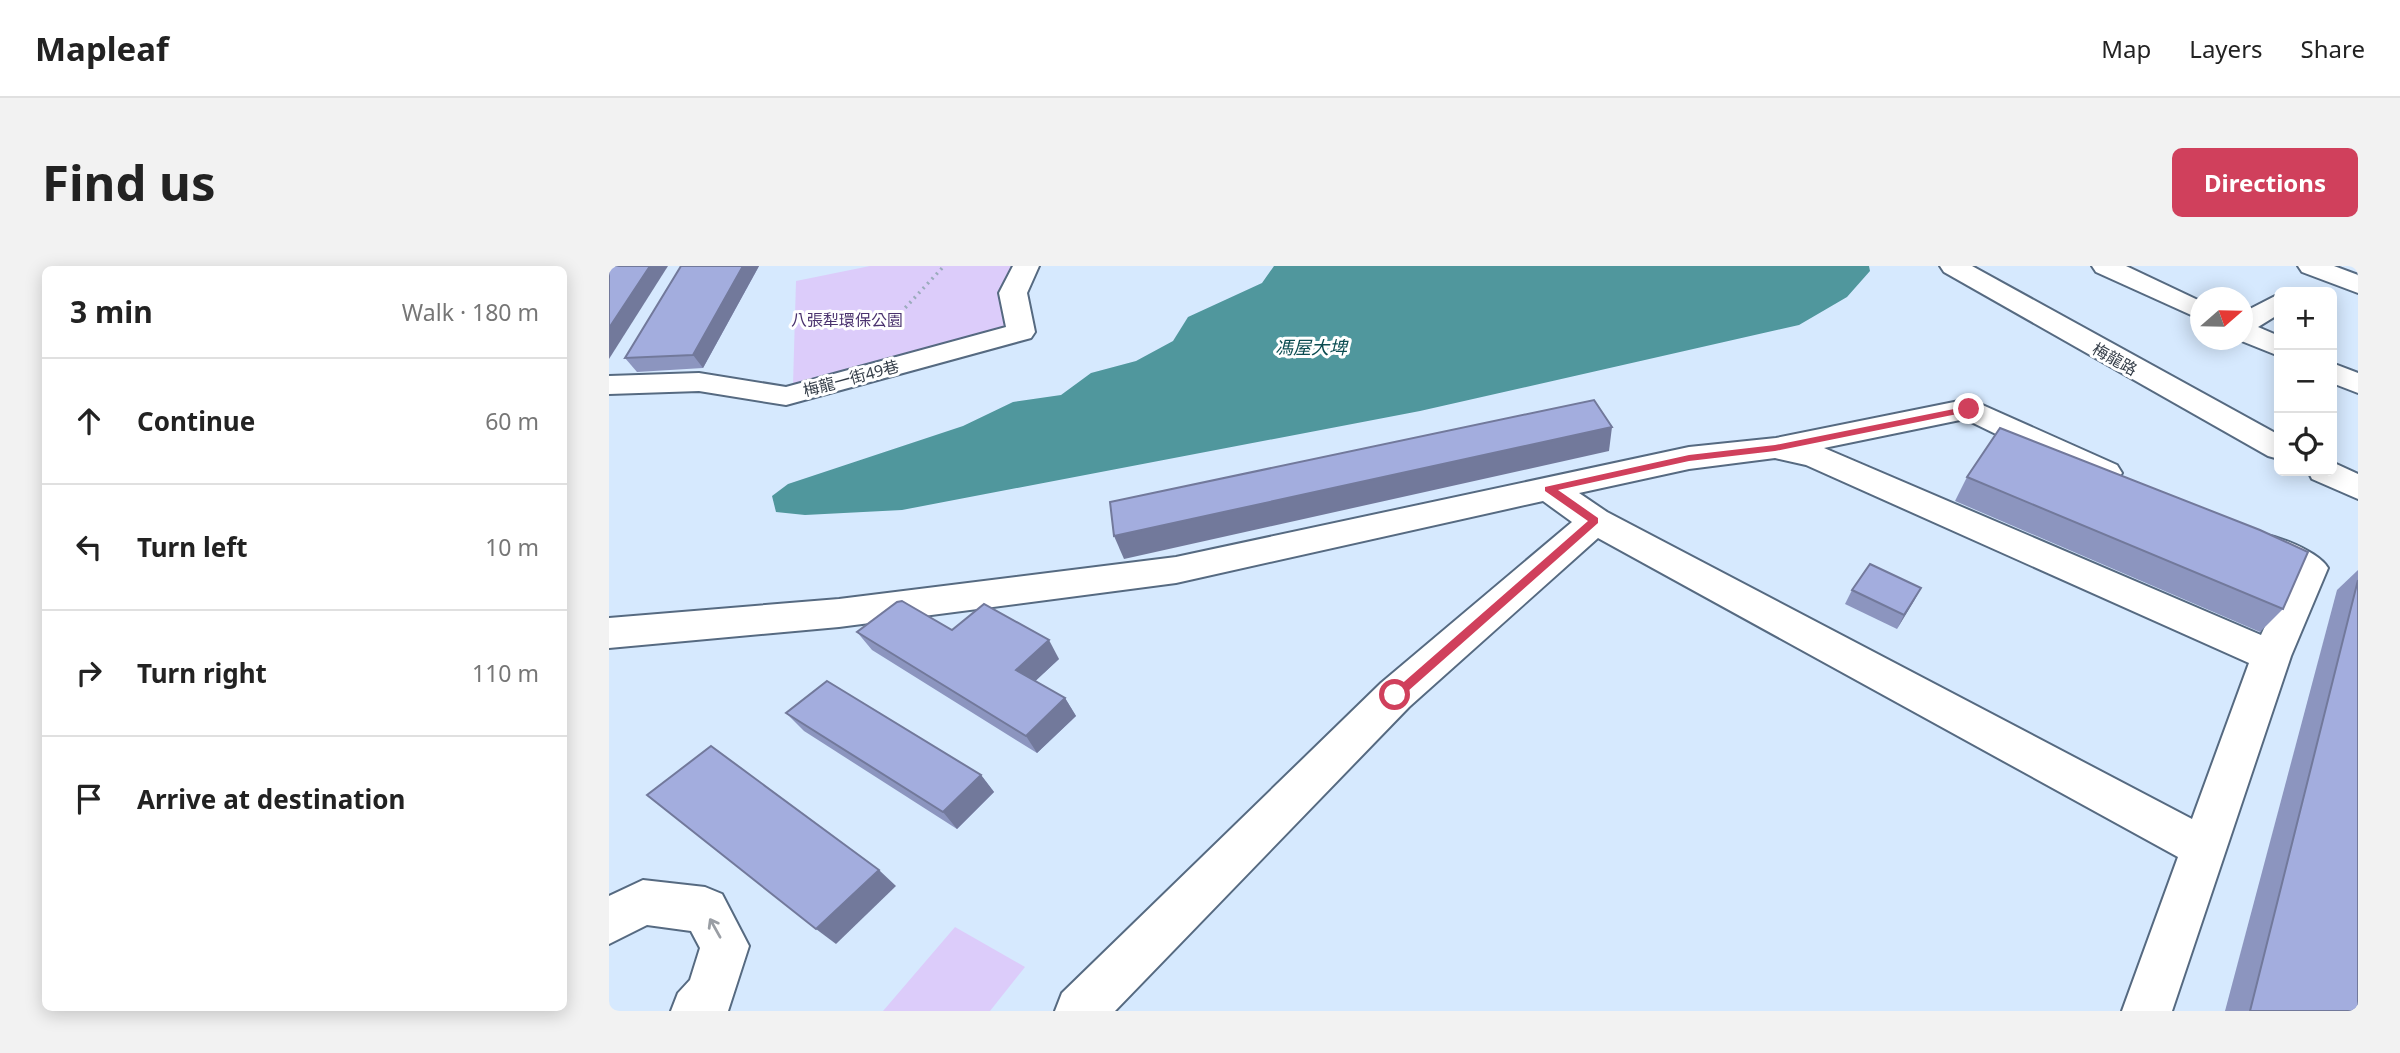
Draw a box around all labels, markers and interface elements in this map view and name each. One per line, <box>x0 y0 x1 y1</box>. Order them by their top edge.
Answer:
text: Mapleaf <box>35 26 169 71</box>
text: Map <box>2101 32 2151 65</box>
text: Layers <box>2189 32 2263 65</box>
text: Share <box>2301 32 2365 65</box>
button: Directions <box>2172 148 2358 217</box>
text: Find us <box>42 149 216 215</box>
north arrow <box>2190 287 2253 350</box>
map controls <box>2274 287 2337 476</box>
button: + <box>2274 287 2337 350</box>
text: 3 min <box>70 291 153 332</box>
text: Walk · 180 m <box>402 296 539 328</box>
park label: 八張犁環保公園 <box>791 309 903 331</box>
water label: 馮屋大埤 <box>1275 335 1349 359</box>
street label: 梅龍路 <box>2089 338 2141 380</box>
button: − <box>2274 350 2337 413</box>
street label: 梅龍一街49巷 <box>801 355 901 401</box>
route end <box>1953 393 1984 424</box>
icon: ahead <box>70 402 108 440</box>
text: Continue <box>137 403 255 439</box>
text: 60 m <box>485 405 539 437</box>
button: locate <box>2274 413 2337 476</box>
icon: left <box>70 528 108 566</box>
text: Turn left <box>137 529 248 565</box>
text: 10 m <box>485 531 539 563</box>
icon: right <box>70 654 108 692</box>
text: Turn right <box>137 655 267 691</box>
text: 110 m <box>472 657 539 689</box>
route start <box>1379 679 1410 710</box>
icon: arrive <box>70 780 108 818</box>
text: Arrive at destination <box>137 781 406 817</box>
one-way arrow <box>708 918 721 939</box>

